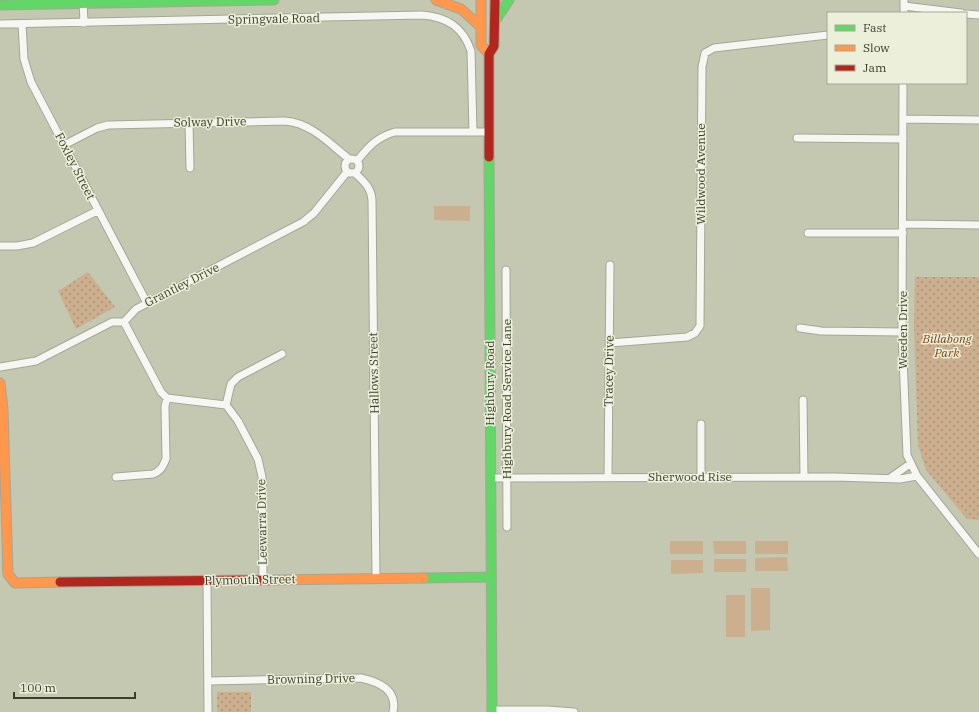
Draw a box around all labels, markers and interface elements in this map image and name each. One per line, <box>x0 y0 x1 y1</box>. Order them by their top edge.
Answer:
street label: Springvale Road <box>228 10 320 27</box>
legend <box>827 12 967 84</box>
text: Fast <box>863 20 887 35</box>
text: Slow <box>863 40 890 55</box>
text: Jam <box>863 60 887 75</box>
street label: Solway Drive <box>174 113 246 130</box>
street label: Wildwood Avenue <box>693 123 708 225</box>
street label: Foxley Street <box>52 130 99 202</box>
street label: Grantley Drive <box>142 259 222 310</box>
street label: Weeden Drive <box>895 291 910 369</box>
street label: Highbury Road Service Lane <box>499 319 514 479</box>
park label: Billabong Park <box>922 331 972 360</box>
street label: Hallows Street <box>365 332 382 414</box>
street label: Tracey Drive <box>600 335 617 407</box>
street label: Highbury Road <box>482 340 497 426</box>
street label: Sherwood Rise <box>648 469 732 484</box>
street label: Leewarra Drive <box>253 479 270 565</box>
street label: Plymouth Street <box>204 571 296 588</box>
street label: Browning Drive <box>267 670 355 687</box>
scale bar <box>14 674 135 700</box>
text: 100 m <box>20 680 56 695</box>

